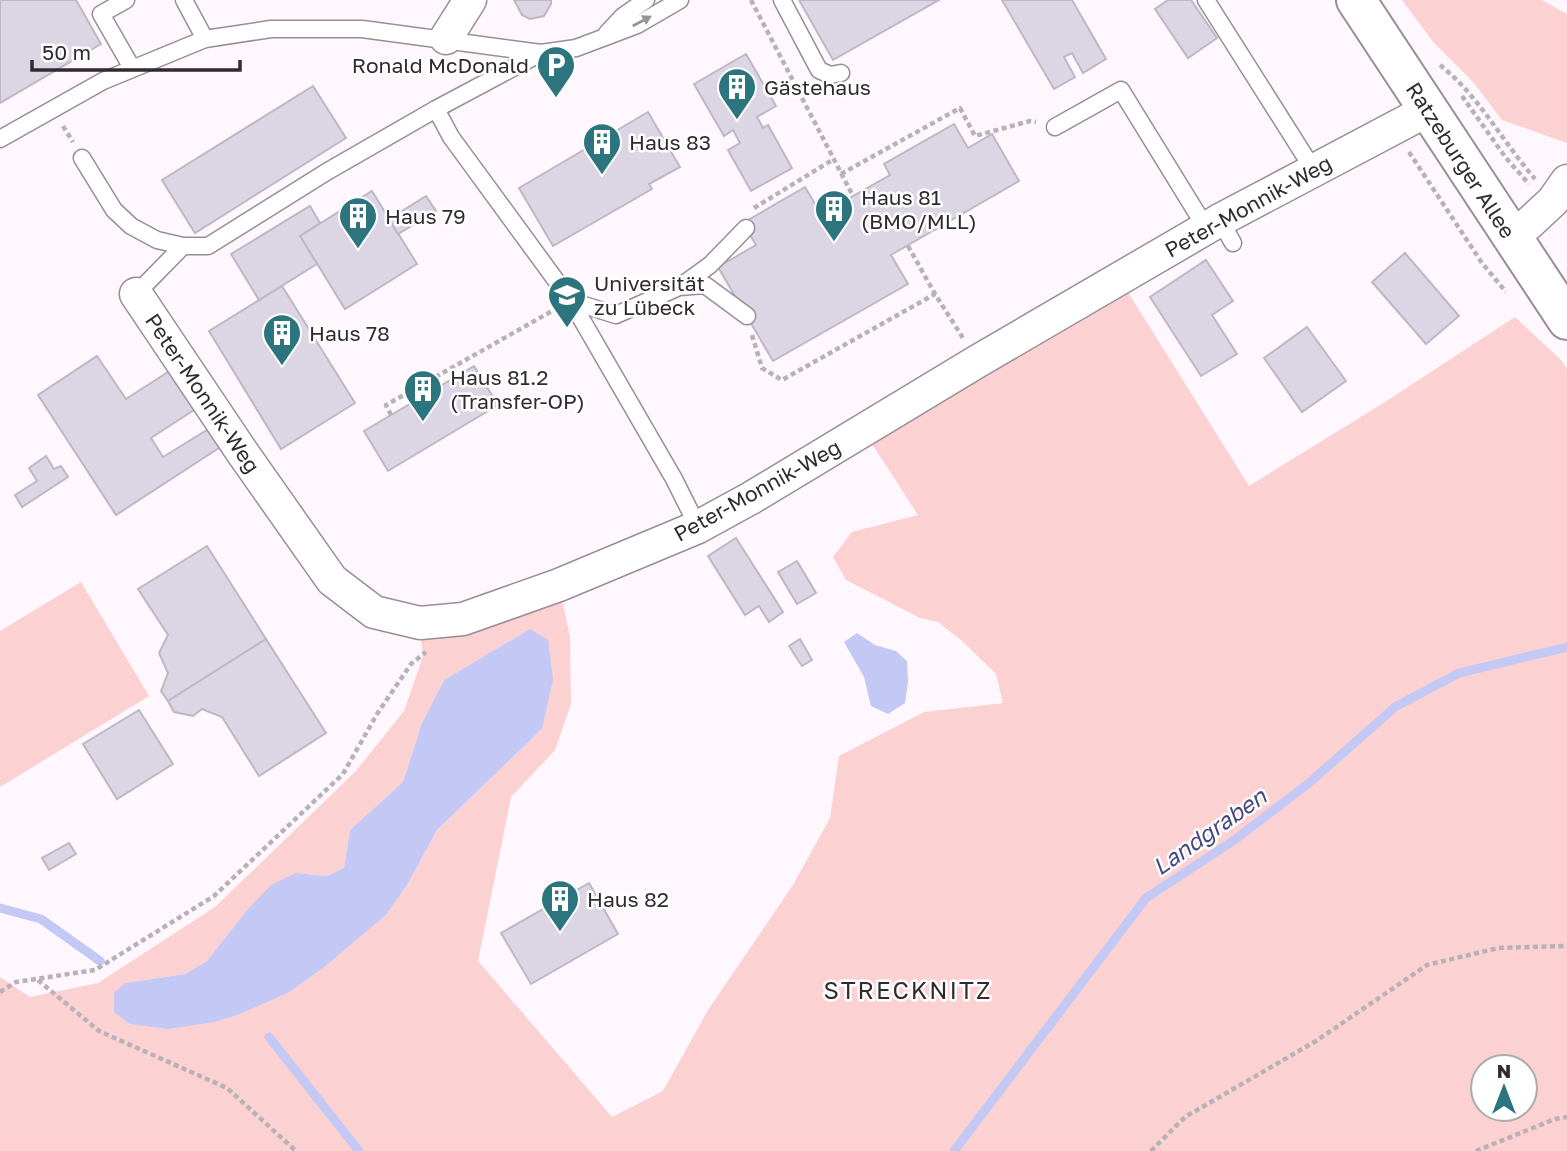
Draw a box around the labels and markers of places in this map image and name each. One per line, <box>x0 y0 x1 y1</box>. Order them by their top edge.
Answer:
parking icon: Ronald McDonald <box>535 44 577 99</box>
place label: Ronald McDonald <box>352 52 529 78</box>
building icon: Gästehaus <box>716 66 758 121</box>
place label: Gästehaus <box>764 74 871 100</box>
building icon: Haus 83 <box>581 121 623 176</box>
place label: Haus 83 <box>629 129 711 155</box>
place label: Haus 81 (BMO/MLL) <box>861 184 977 234</box>
building icon: Haus 81 (BMO/MLL) <box>813 188 855 243</box>
building icon: Haus 79 <box>337 195 379 250</box>
place label: Haus 79 <box>385 203 466 229</box>
place label: Universität zu Lübeck <box>594 270 705 320</box>
school or university icon: Universität zu Lübeck <box>546 274 588 329</box>
building icon: Haus 78 <box>261 312 303 367</box>
place label: Haus 78 <box>309 320 390 346</box>
place label: Haus 81.2 (Transfer-OP) <box>450 364 585 414</box>
building icon: Haus 81.2 (Transfer-OP) <box>402 368 444 423</box>
building icon: Haus 82 <box>539 878 581 933</box>
place label: Haus 82 <box>587 886 669 912</box>

